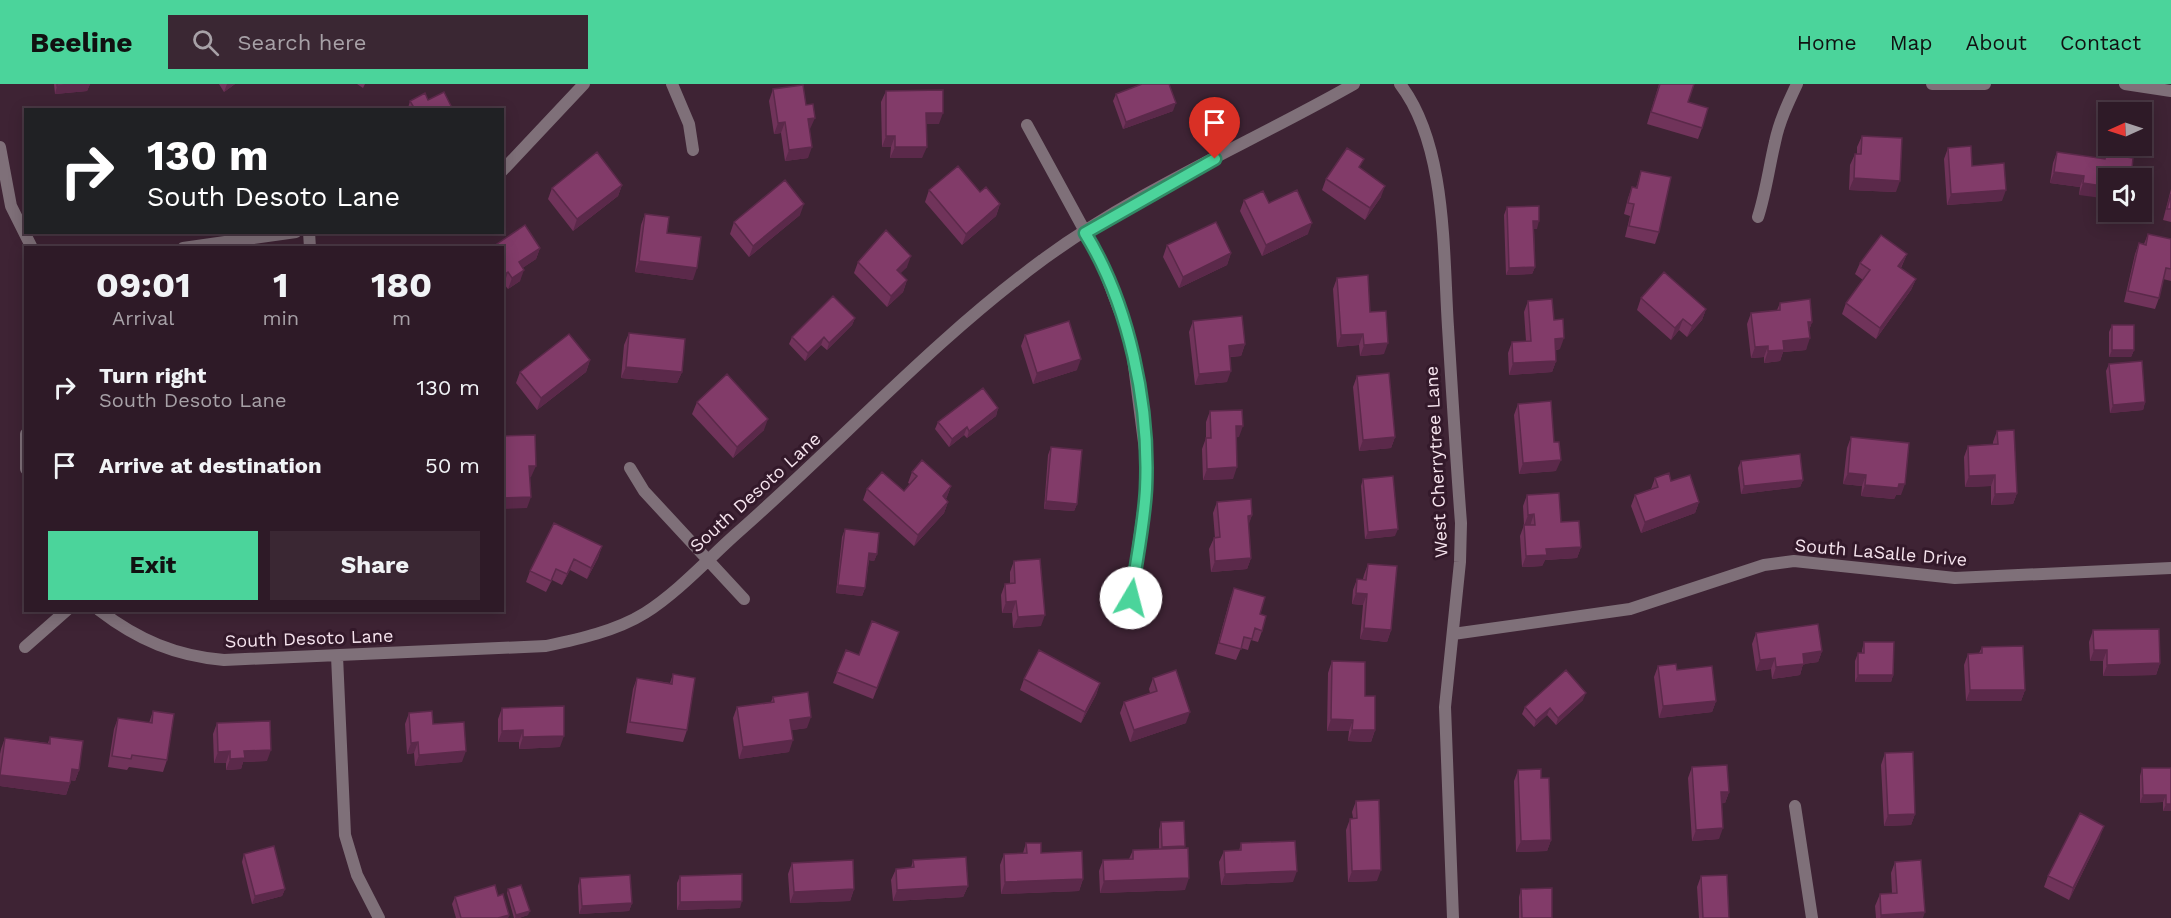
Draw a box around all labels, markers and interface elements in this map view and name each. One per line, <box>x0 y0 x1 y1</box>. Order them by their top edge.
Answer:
search box <box>168 15 588 69</box>
text: Beeline <box>30 26 132 59</box>
icon: search <box>189 26 222 59</box>
text: Search here <box>237 30 366 55</box>
text: Home <box>1797 30 1857 55</box>
text: Map <box>1890 30 1933 55</box>
text: About <box>1966 30 2027 55</box>
text: Contact <box>2060 30 2141 55</box>
pin <box>1189 97 1240 159</box>
north arrow <box>2098 102 2152 156</box>
map controls <box>2098 102 2152 222</box>
icon: arrive <box>1198 106 1231 139</box>
text: 130 m <box>147 131 269 180</box>
icon: right <box>48 132 126 210</box>
button: sound <box>2098 168 2152 222</box>
text: South Desoto Lane <box>147 181 400 213</box>
text: 09:01 <box>96 264 191 306</box>
text: 1 <box>273 264 289 306</box>
text: 180 <box>371 264 432 306</box>
text: Arrival <box>112 306 174 330</box>
text: min <box>262 306 299 330</box>
text: m <box>392 306 411 330</box>
text: Turn right <box>99 363 206 388</box>
street label: West Cherrytree Lane <box>1420 366 1452 558</box>
icon: right <box>48 371 81 404</box>
text: 130 m <box>416 375 480 400</box>
text: South Desoto Lane <box>99 388 286 412</box>
street label: South Desoto Lane <box>685 428 825 556</box>
icon: arrive <box>48 449 81 482</box>
text: Arrive at destination <box>99 453 322 478</box>
text: 50 m <box>425 453 480 478</box>
button: Exit <box>48 531 258 600</box>
button: Share <box>270 531 480 600</box>
street label: South LaSalle Drive <box>1794 534 1968 570</box>
position arrow <box>1099 566 1163 630</box>
street label: South Desoto Lane <box>224 625 394 651</box>

